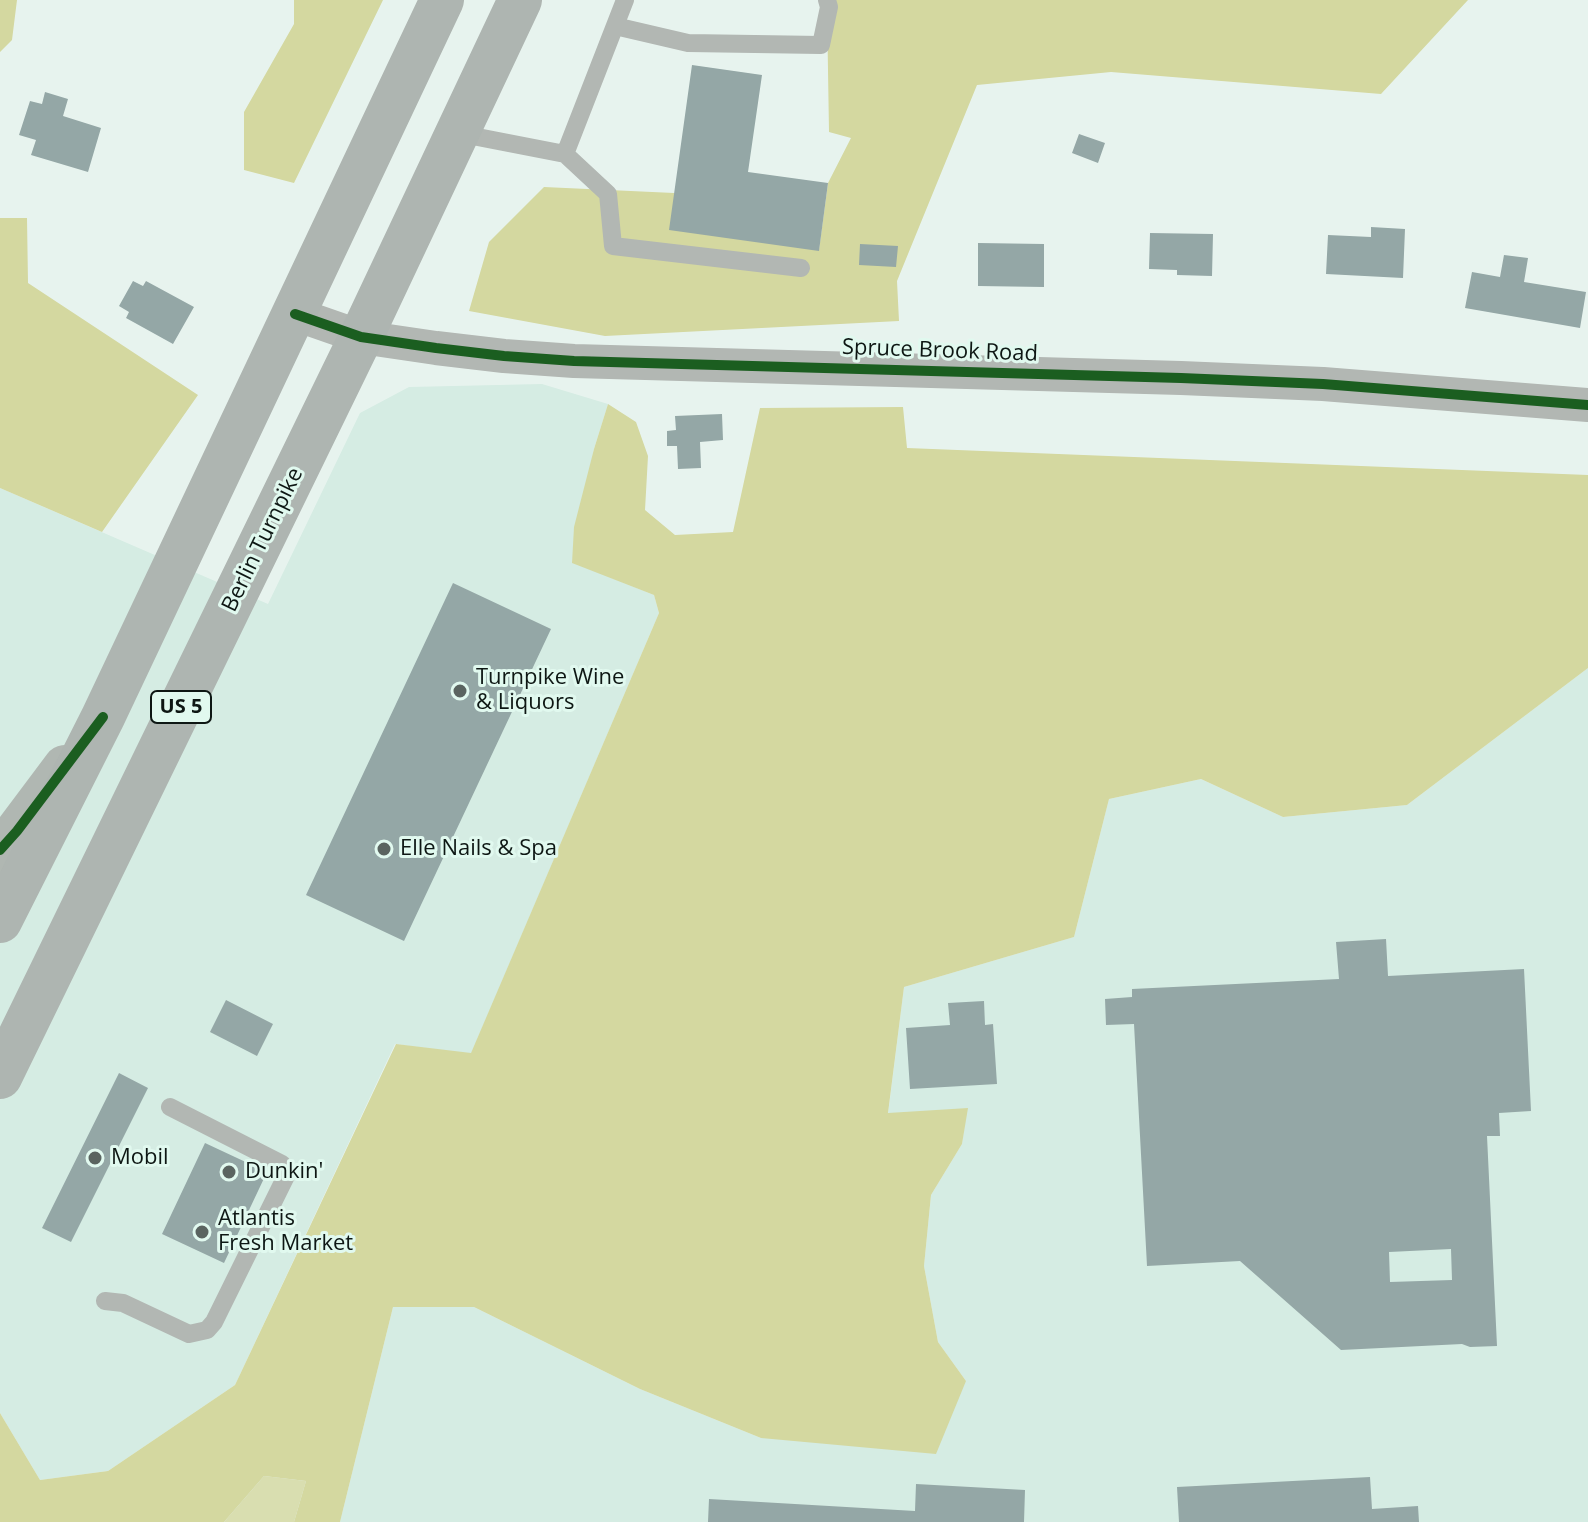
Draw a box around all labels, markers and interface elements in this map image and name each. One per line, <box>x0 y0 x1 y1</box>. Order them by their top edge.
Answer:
street label: Spruce Brook Road <box>842 334 1038 368</box>
street label: Berlin Turnpike <box>217 464 309 616</box>
place label: Turnpike Wine & Liquors <box>476 665 624 716</box>
marker: Turnpike Wine & Liquors <box>451 682 469 700</box>
road number: US 5 <box>151 691 211 723</box>
place label: Elle Nails & Spa <box>400 836 557 862</box>
marker: Elle Nails & Spa <box>375 840 393 858</box>
place label: Mobil <box>111 1145 169 1171</box>
marker: Mobil <box>86 1149 104 1167</box>
place label: Dunkin' <box>245 1159 323 1185</box>
marker: Dunkin' <box>220 1163 238 1181</box>
place label: Atlantis Fresh Market <box>218 1206 353 1258</box>
marker: Atlantis Fresh Market <box>193 1223 211 1241</box>

